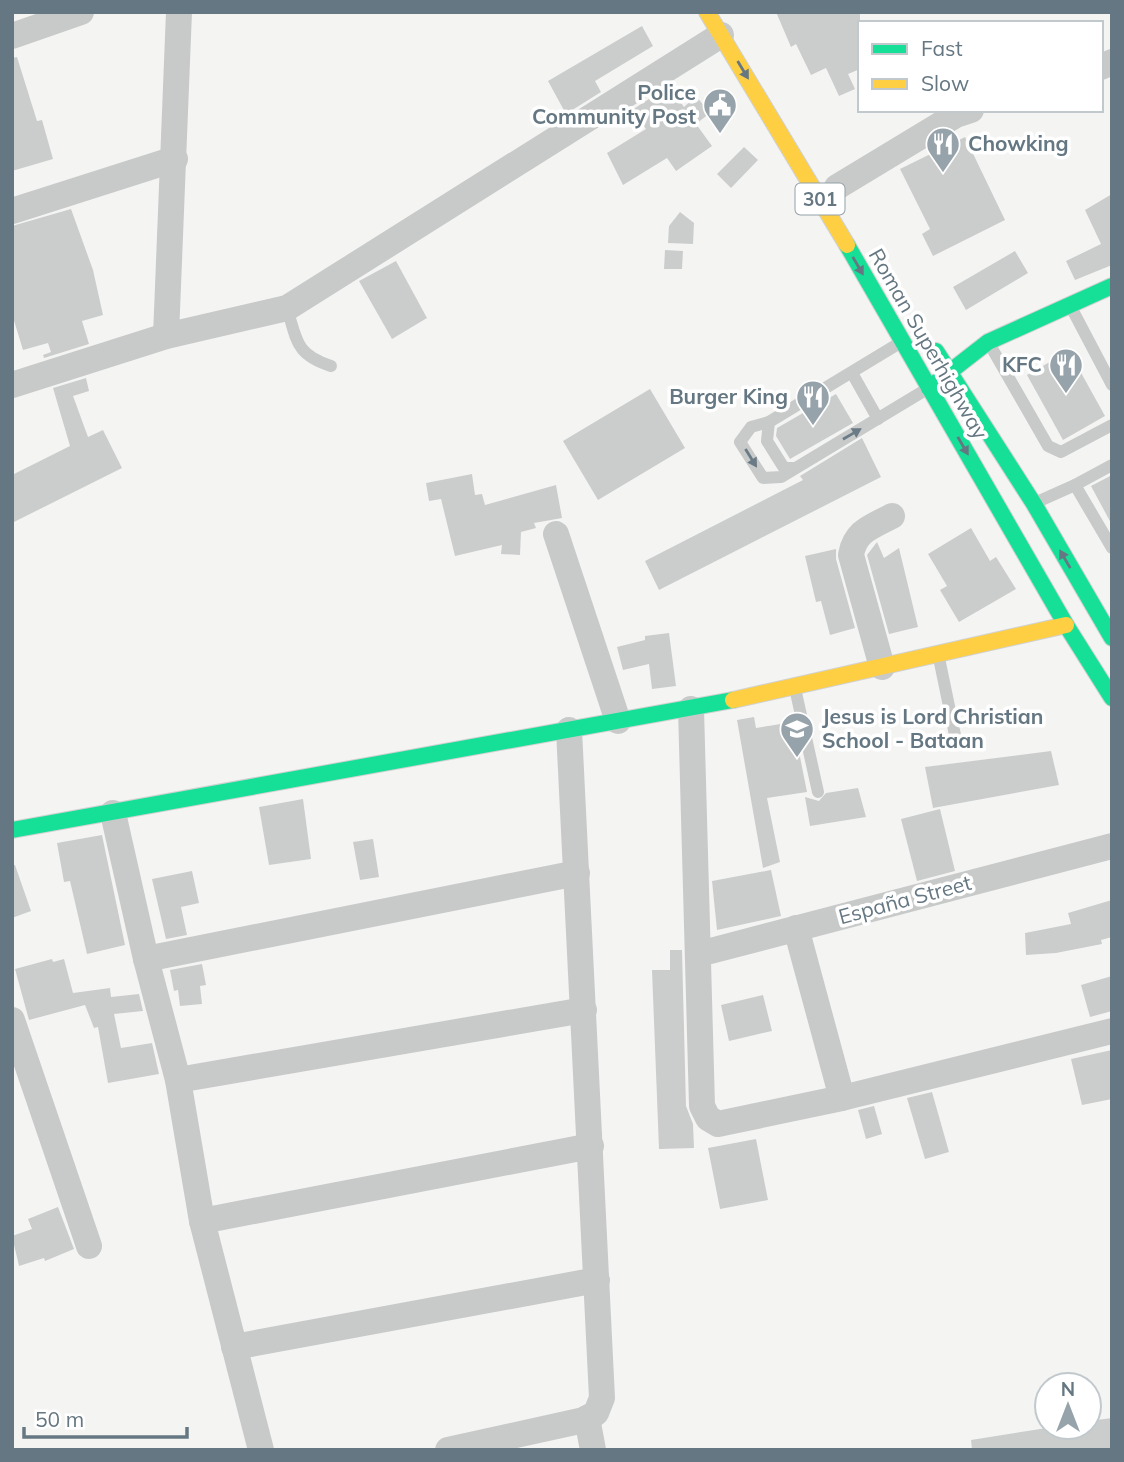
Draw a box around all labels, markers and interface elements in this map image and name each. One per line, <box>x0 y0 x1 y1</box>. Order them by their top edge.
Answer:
legend <box>858 21 1103 112</box>
text: Fast <box>921 35 963 61</box>
one-way arrow <box>736 61 749 80</box>
text: Slow <box>921 70 969 96</box>
place label: Police Community Post <box>532 79 696 129</box>
public building icon: Police Community Post <box>701 86 739 135</box>
restaurant icon: Chowking <box>924 125 962 174</box>
place label: Chowking <box>968 130 1069 156</box>
road number: 301 <box>796 183 844 214</box>
street label: Roman Superhighway <box>864 244 994 443</box>
one-way arrow <box>852 257 864 276</box>
restaurant icon: KFC <box>1047 346 1085 395</box>
place label: KFC <box>1002 351 1042 377</box>
restaurant icon: Burger King <box>794 378 832 427</box>
place label: Burger King <box>669 383 788 409</box>
one-way arrow <box>842 428 862 440</box>
one-way arrow <box>957 437 969 456</box>
one-way arrow <box>744 449 757 468</box>
one-way arrow <box>1059 550 1071 569</box>
place label: Jesus is Lord Christian School - Bataan <box>822 703 1043 753</box>
school or university icon: Jesus is Lord Christian School - Bataan <box>778 710 816 759</box>
street label: España Street <box>836 869 974 929</box>
north arrow <box>1033 1371 1103 1441</box>
text: N <box>1061 1377 1075 1401</box>
scale bar <box>24 1396 187 1440</box>
text: 50 m <box>35 1406 84 1432</box>

